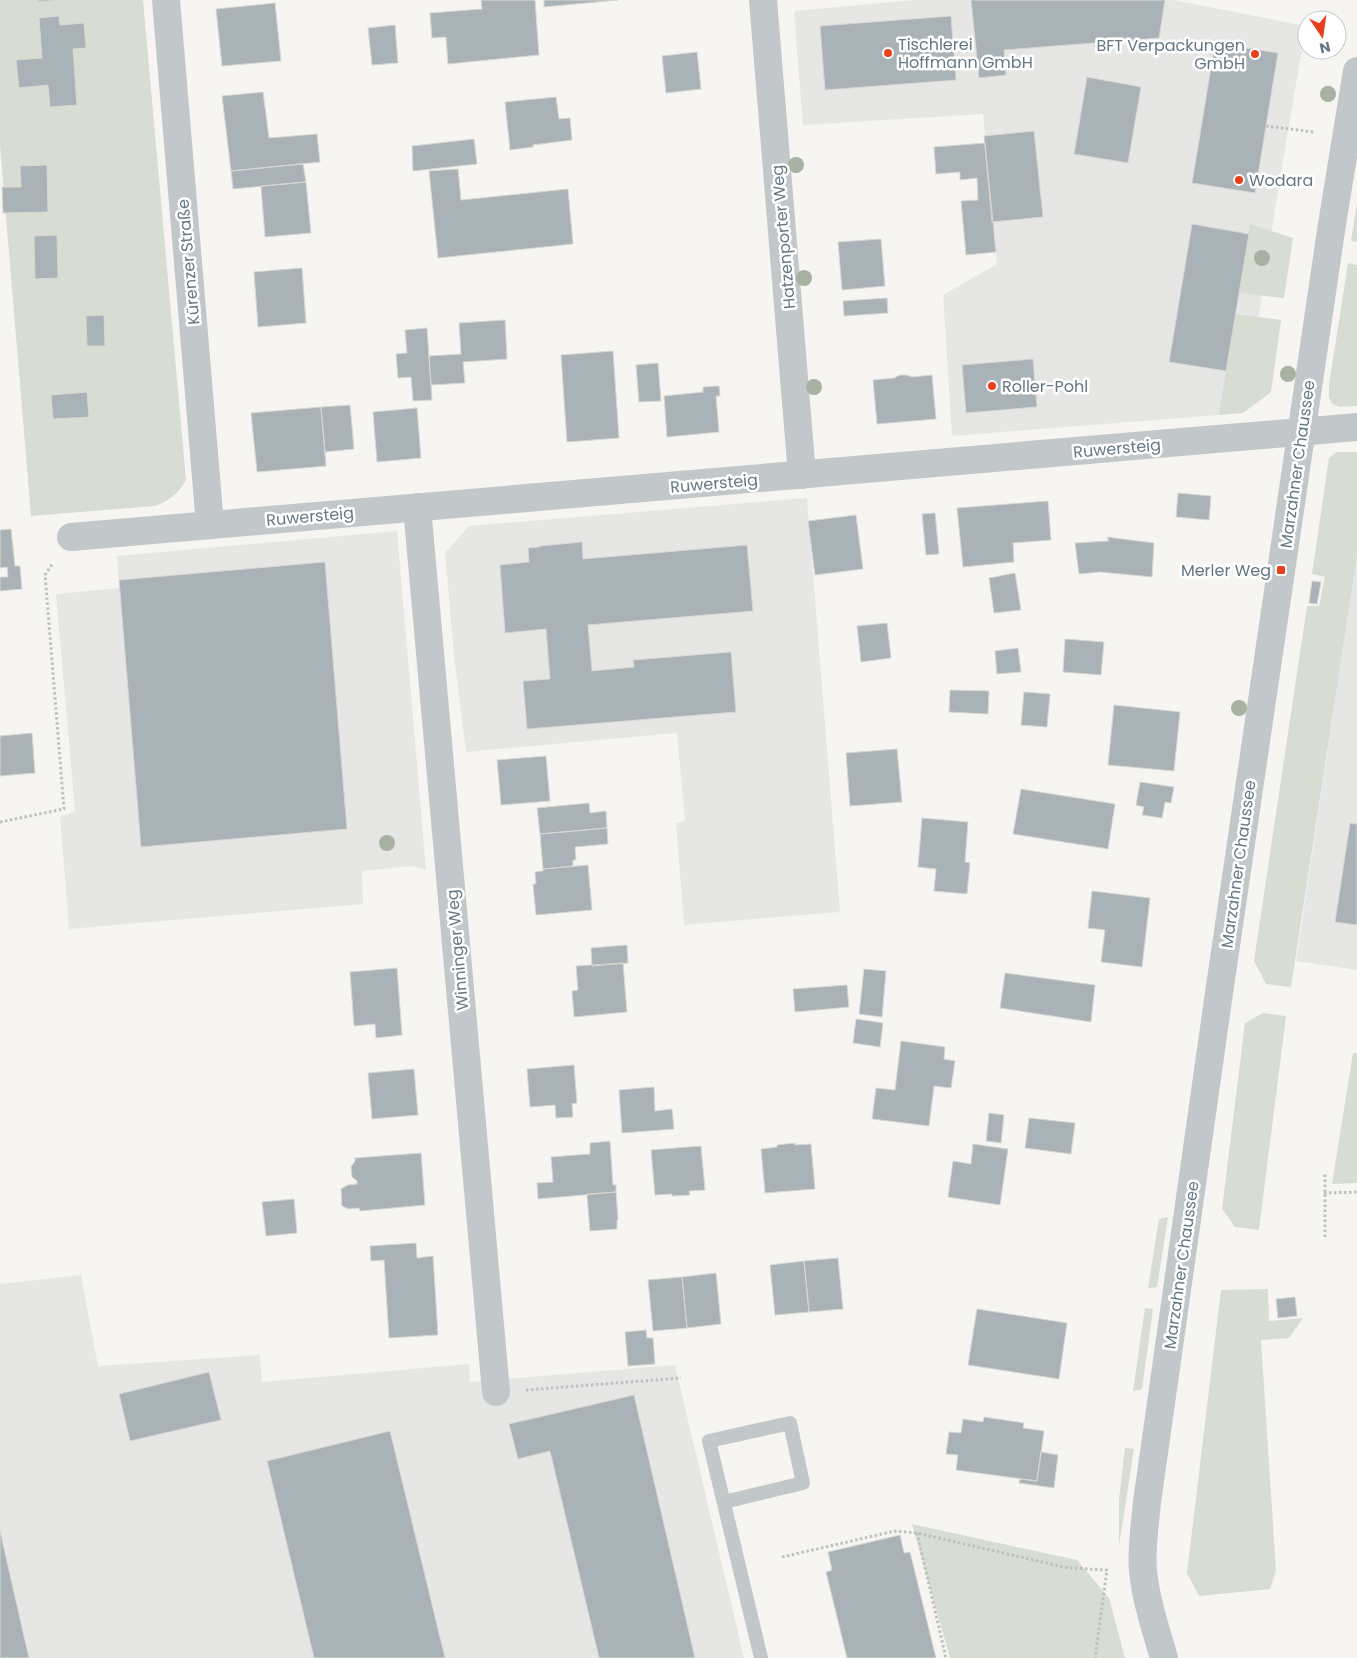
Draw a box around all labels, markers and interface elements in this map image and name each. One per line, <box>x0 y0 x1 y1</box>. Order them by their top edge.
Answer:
north arrow <box>1297 10 1347 60</box>
place label: Tischlerei Hoffmann GmbH <box>898 33 1033 74</box>
place label: BFT Verpackungen GmbH <box>1096 34 1245 75</box>
text: N <box>1318 37 1332 59</box>
marker: Tischlerei Hoffmann GmbH <box>882 47 894 59</box>
marker: BFT Verpackungen GmbH <box>1249 48 1261 60</box>
street label: Hatzenporter Weg <box>766 164 801 310</box>
place label: Wodara <box>1249 169 1313 192</box>
marker: Wodara <box>1233 174 1245 186</box>
street label: Kürenzer Straße <box>172 198 205 326</box>
place label: Roller-Pohl <box>1002 375 1088 398</box>
street label: Marzahner Chaussee <box>1274 378 1321 550</box>
marker: Roller-Pohl <box>986 380 998 392</box>
street label: Ruwersteig <box>1072 433 1162 464</box>
street label: Ruwersteig <box>669 468 759 499</box>
street label: Ruwersteig <box>265 501 355 532</box>
place label: Merler Weg <box>1181 559 1271 582</box>
marker: Merler Weg <box>1275 564 1287 576</box>
street label: Marzahner Chaussee <box>1215 778 1262 950</box>
street label: Winninger Weg <box>441 888 474 1012</box>
street label: Marzahner Chaussee <box>1158 1179 1205 1351</box>

